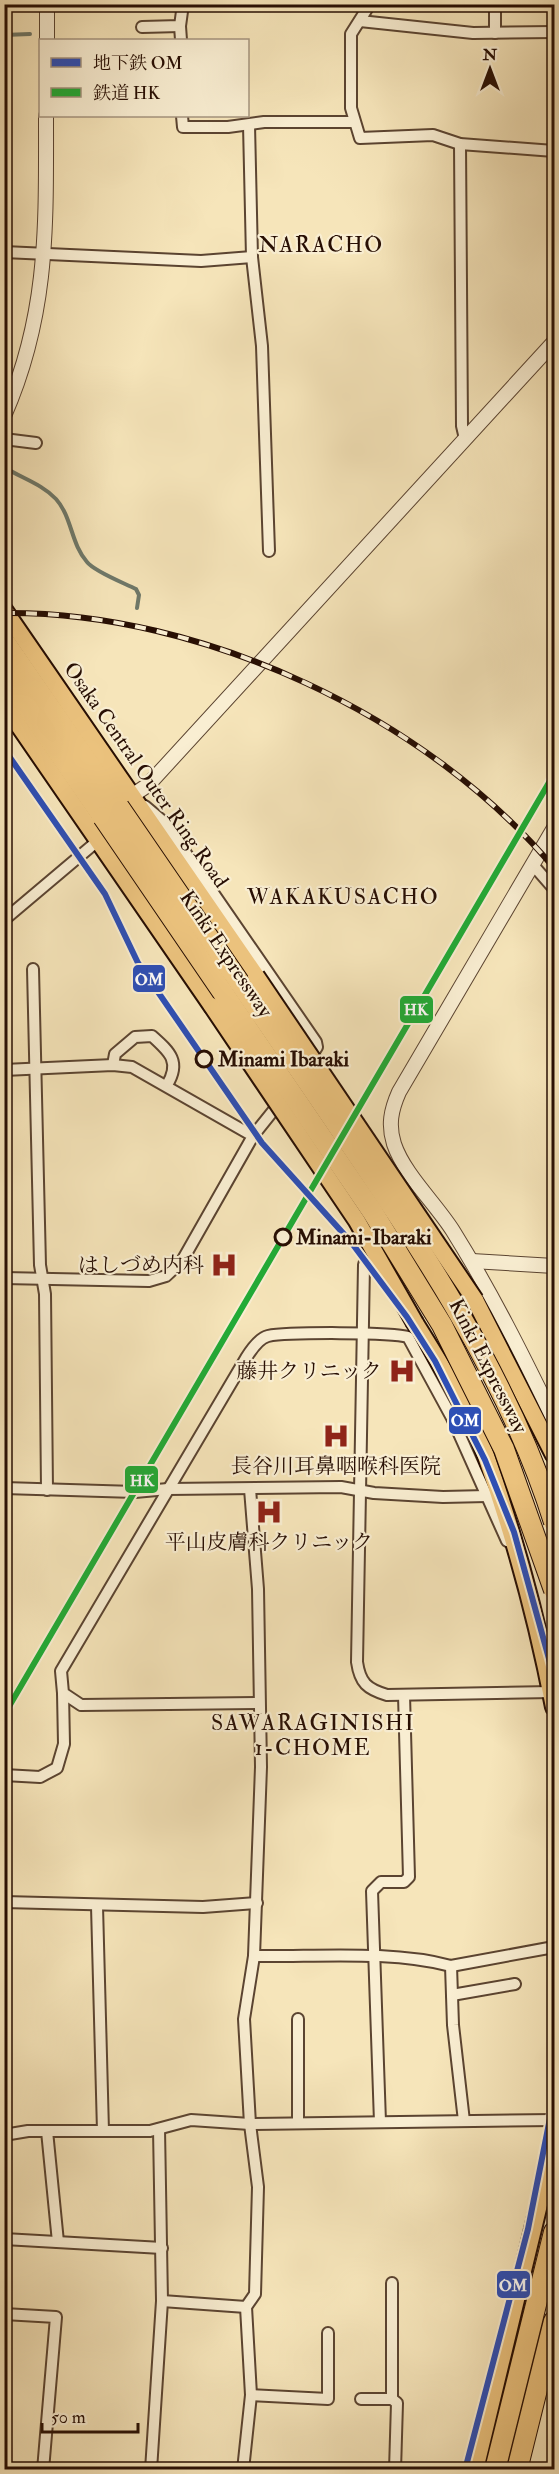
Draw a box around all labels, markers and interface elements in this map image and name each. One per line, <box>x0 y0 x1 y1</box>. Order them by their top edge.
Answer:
legend <box>39 39 249 117</box>
north arrow <box>460 39 520 99</box>
text: N <box>482 45 498 65</box>
text: 地下鉄 OM <box>93 52 183 75</box>
text: 鉄道 HK <box>93 82 161 105</box>
district label: NARACHO <box>258 231 384 259</box>
street label: Osaka Central Outer Ring Road <box>58 657 235 894</box>
district label: WAKAKUSACHO <box>246 883 439 911</box>
street label: Kinki Expressway <box>174 885 279 1023</box>
line badge: OM <box>132 964 166 993</box>
text: OM <box>135 970 164 990</box>
line badge: HK <box>399 995 434 1024</box>
text: HK <box>404 1000 429 1020</box>
place label: Minami Ibaraki <box>217 1046 350 1073</box>
marker: Minami Ibaraki <box>195 1050 213 1068</box>
place label: Minami-Ibaraki <box>295 1224 432 1251</box>
marker: Minami-Ibaraki <box>274 1228 292 1246</box>
hospital icon: はしづめ内科 <box>209 1250 239 1280</box>
place label: はしづめ内科 <box>78 1252 204 1279</box>
street label: Kinki Expressway <box>442 1294 534 1439</box>
hospital icon: 藤井クリニック <box>387 1356 417 1386</box>
place label: 藤井クリニック <box>236 1358 382 1385</box>
line badge: OM <box>448 1406 482 1435</box>
text: OM <box>451 1411 480 1431</box>
hospital icon: 長谷川耳鼻咽喉科医院 <box>321 1421 351 1451</box>
place label: 長谷川耳鼻咽喉科医院 <box>231 1453 441 1480</box>
line badge: HK <box>124 1465 159 1494</box>
text: HK <box>130 1471 155 1491</box>
hospital icon: 平山皮膚科クリニック <box>254 1497 284 1527</box>
place label: 平山皮膚科クリニック <box>165 1529 373 1556</box>
district label: SAWARAGINISHI 1-CHOME <box>211 1709 415 1762</box>
line badge: OM <box>496 2270 531 2299</box>
text: OM <box>499 2276 528 2296</box>
scale bar <box>42 2396 138 2434</box>
text: 50 m <box>51 2406 86 2429</box>

